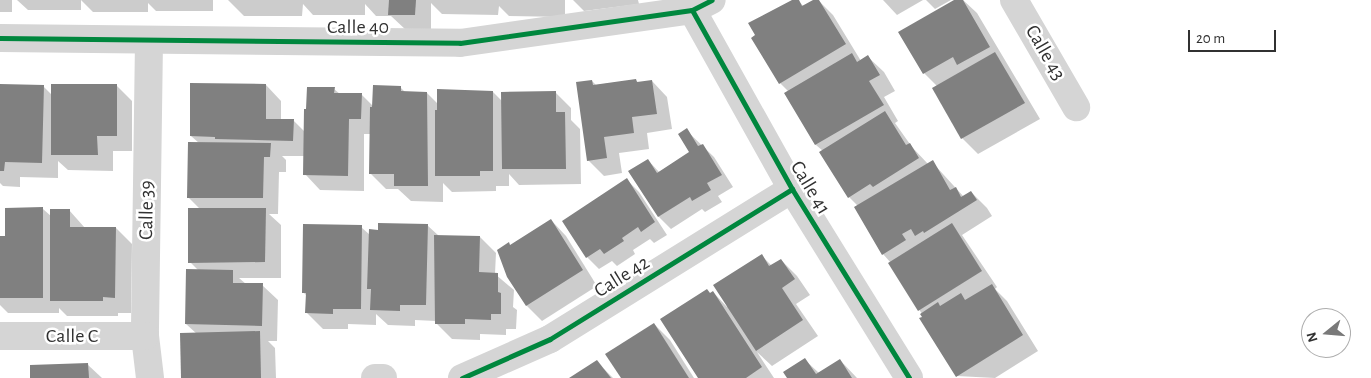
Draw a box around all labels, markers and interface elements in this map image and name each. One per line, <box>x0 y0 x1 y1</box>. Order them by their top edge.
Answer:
street label: Calle 40 <box>327 15 389 39</box>
scale bar <box>1191 20 1278 52</box>
street label: Calle 43 <box>1020 21 1070 85</box>
text: 20 m <box>1196 31 1225 46</box>
street label: Calle 41 <box>785 157 835 219</box>
street label: Calle 39 <box>134 180 160 240</box>
street label: Calle 42 <box>590 251 654 303</box>
north arrow <box>1301 308 1351 358</box>
street label: Calle C <box>46 324 98 348</box>
text: N <box>1304 330 1321 344</box>

